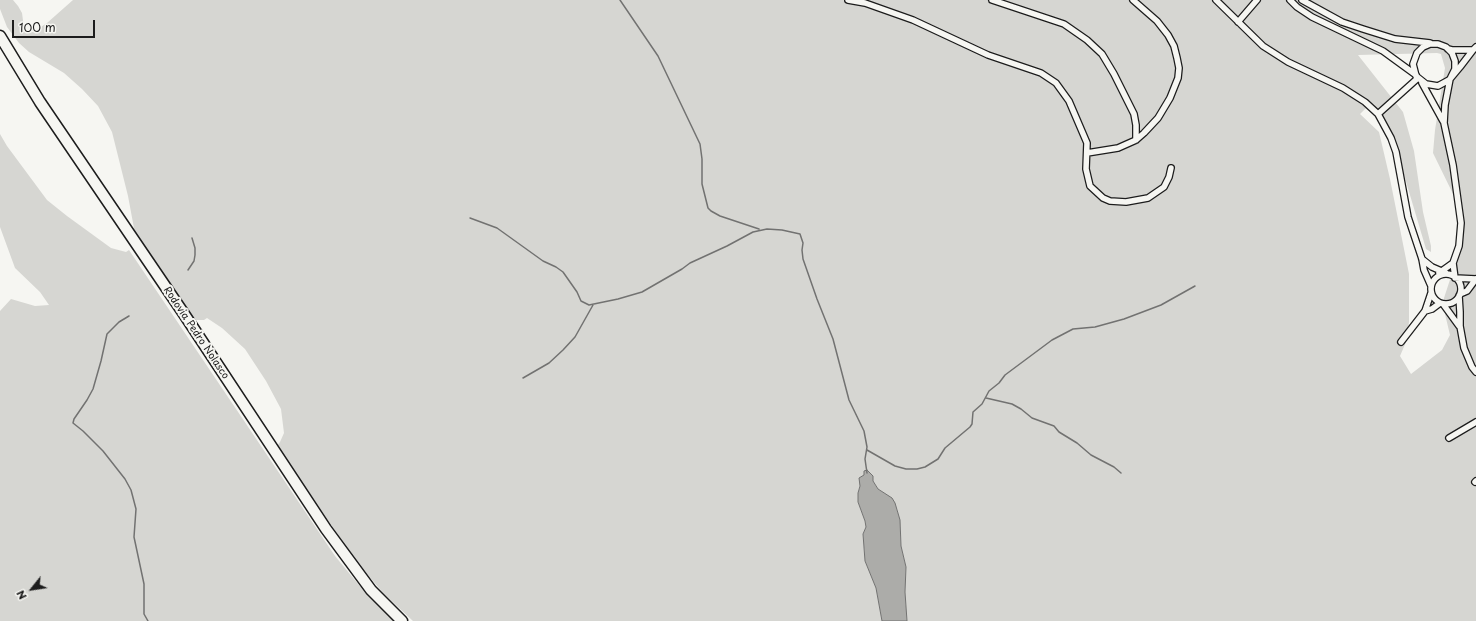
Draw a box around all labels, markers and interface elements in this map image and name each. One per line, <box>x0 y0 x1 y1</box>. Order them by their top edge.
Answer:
scale bar <box>14 12 97 38</box>
text: 100 m <box>19 18 56 36</box>
street label: Rodovia Pedro Nolasco <box>161 285 231 381</box>
north arrow <box>12 569 52 609</box>
text: N <box>12 587 31 603</box>

